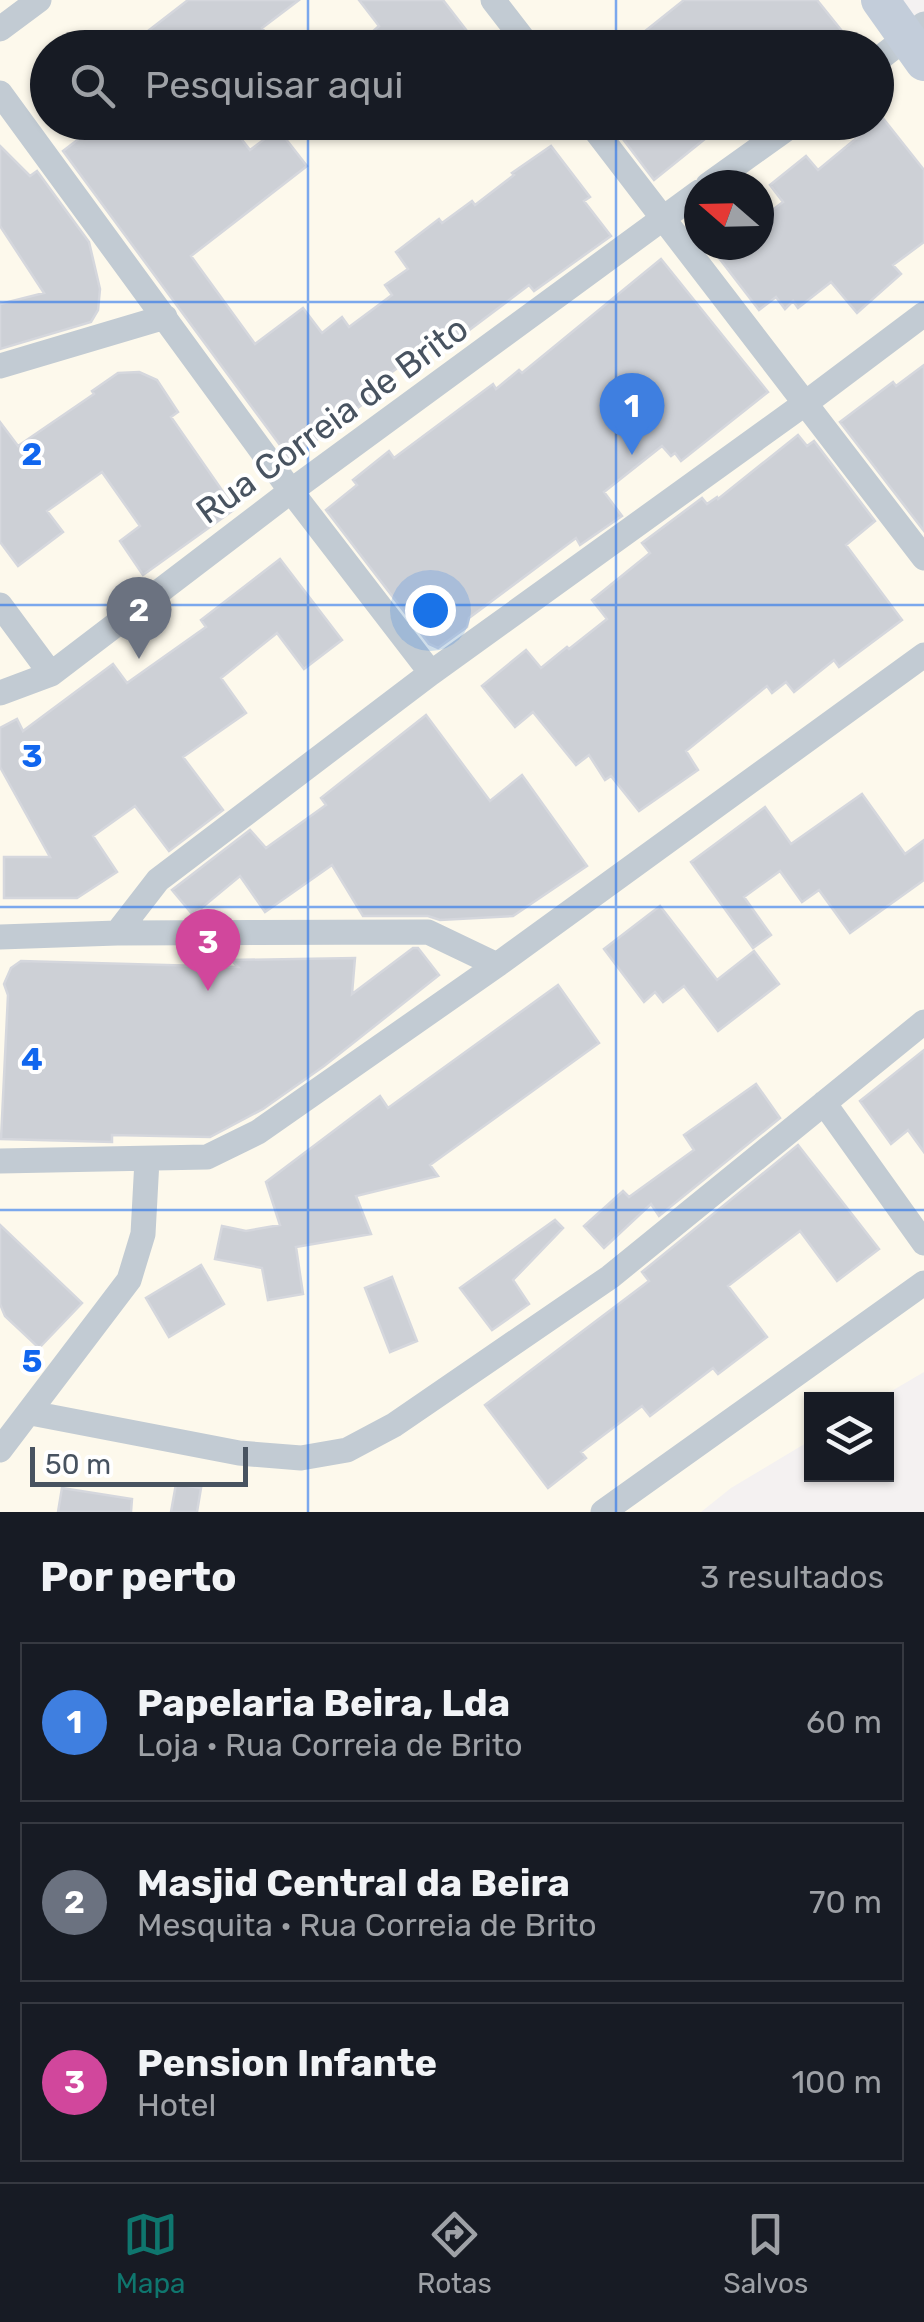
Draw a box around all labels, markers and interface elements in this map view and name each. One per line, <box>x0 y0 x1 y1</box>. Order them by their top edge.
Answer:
search box <box>30 30 894 140</box>
icon: search <box>65 58 120 113</box>
text: Pesquisar aqui <box>145 62 403 108</box>
north arrow <box>684 170 774 260</box>
street label: Rua Correia de Brito <box>188 307 476 533</box>
pin: 1 <box>600 372 664 455</box>
text: 2 <box>22 435 42 473</box>
pin: 2 <box>106 576 172 659</box>
your location <box>405 585 456 636</box>
text: 3 <box>21 737 43 775</box>
pin: 3 <box>176 908 240 991</box>
text: 4 <box>21 1040 43 1078</box>
text: 5 <box>22 1342 42 1380</box>
map controls <box>804 1392 894 1482</box>
button: layers <box>804 1392 894 1482</box>
scale bar <box>30 1442 248 1486</box>
text: 50 m <box>45 1448 111 1481</box>
text: Por perto <box>40 1552 237 1602</box>
text: 3 resultados <box>700 1558 884 1596</box>
text: Papelaria Beira, Lda <box>137 1680 510 1726</box>
text: 1 <box>67 1703 82 1741</box>
text: 60 m <box>806 1703 882 1741</box>
text: Loja · Rua Correia de Brito <box>137 1726 523 1764</box>
text: Masjid Central da Beira <box>137 1860 570 1906</box>
text: 2 <box>64 1883 85 1921</box>
text: 70 m <box>809 1883 882 1921</box>
text: Mesquita · Rua Correia de Brito <box>137 1906 597 1944</box>
text: Pension Infante <box>137 2040 437 2086</box>
text: 3 <box>64 2063 85 2101</box>
text: 100 m <box>791 2063 882 2101</box>
text: Hotel <box>137 2086 216 2124</box>
tab: Mapa <box>116 2207 186 2300</box>
tab: Rotas <box>417 2207 492 2300</box>
tab: Salvos <box>723 2207 808 2300</box>

